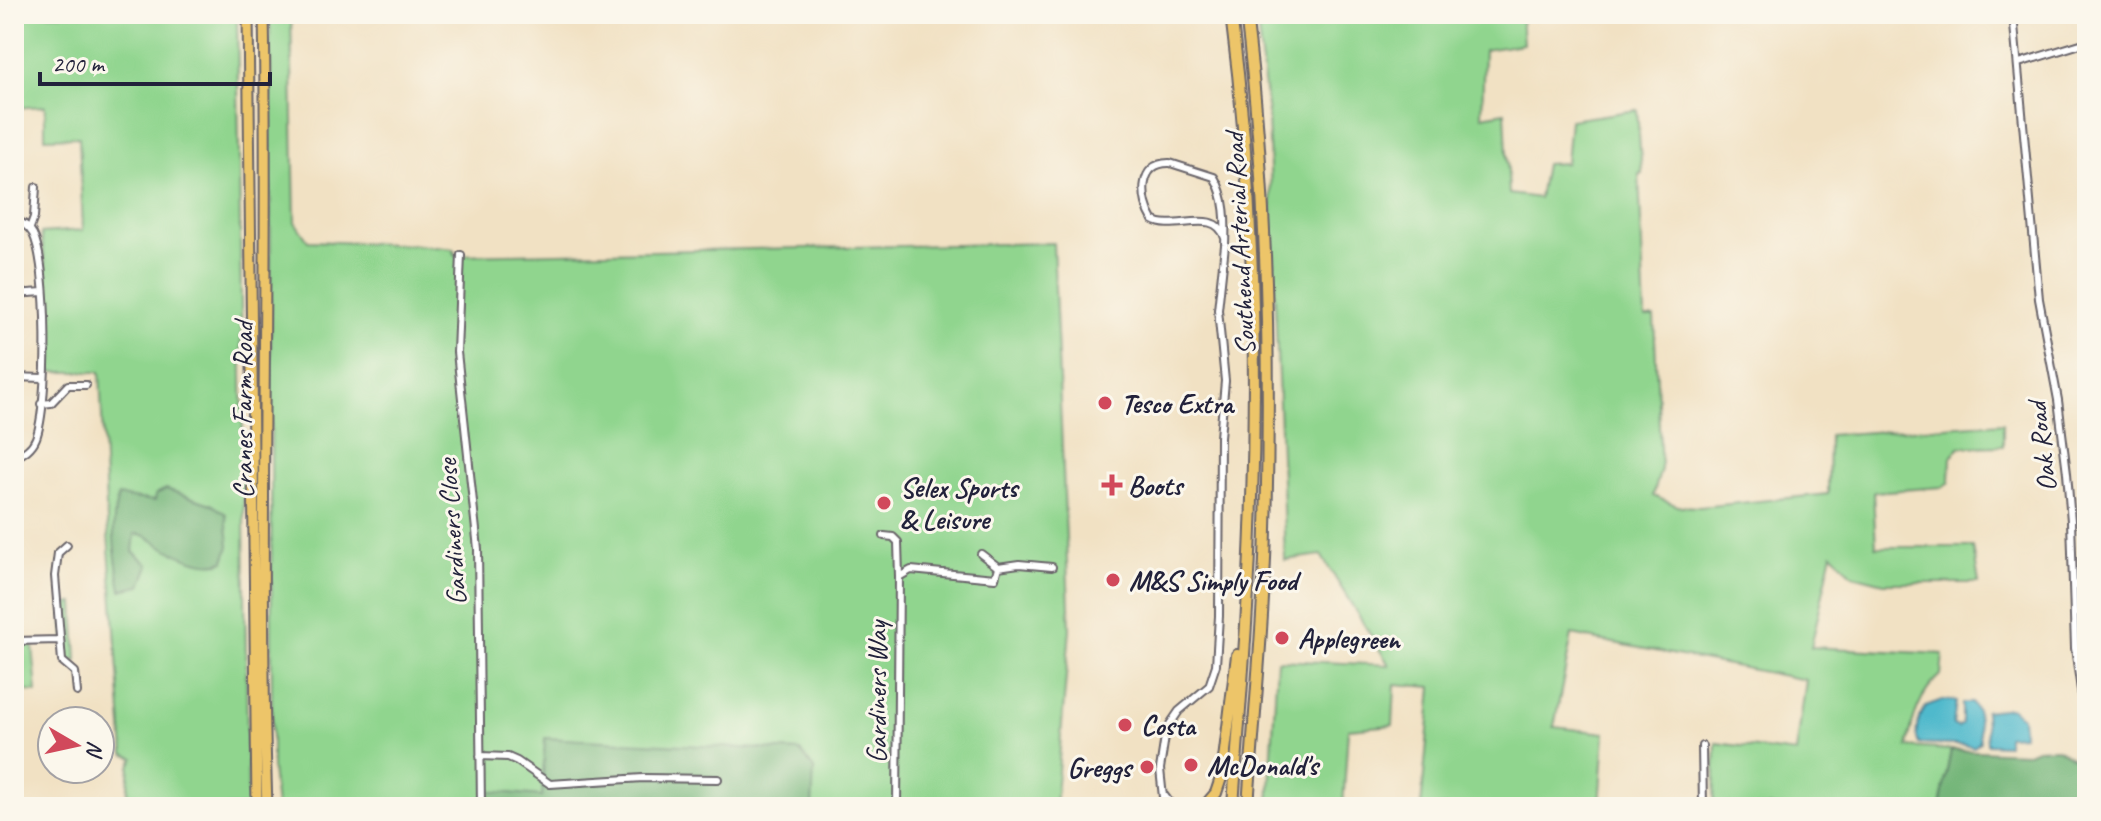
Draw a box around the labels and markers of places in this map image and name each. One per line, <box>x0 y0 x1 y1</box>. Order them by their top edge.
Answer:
place label: Tesco Extra <box>1121 386 1235 421</box>
marker: Tesco Extra <box>1096 394 1114 412</box>
place label: Boots <box>1128 468 1185 503</box>
place label: Selex Sports & Leisure <box>900 470 1021 537</box>
marker: Boots <box>1103 476 1121 494</box>
marker: Selex Sports & Leisure <box>875 494 893 512</box>
place label: M&S Simply Food <box>1129 563 1302 598</box>
marker: M&S Simply Food <box>1104 571 1122 589</box>
place label: Applegreen <box>1298 621 1402 656</box>
marker: Applegreen <box>1273 629 1291 647</box>
place label: Costa <box>1141 708 1198 743</box>
marker: Costa <box>1116 716 1134 734</box>
place label: McDonald's <box>1207 748 1321 783</box>
place label: Greggs <box>1068 750 1134 785</box>
marker: McDonald's <box>1182 756 1200 774</box>
marker: Greggs <box>1138 758 1156 776</box>

